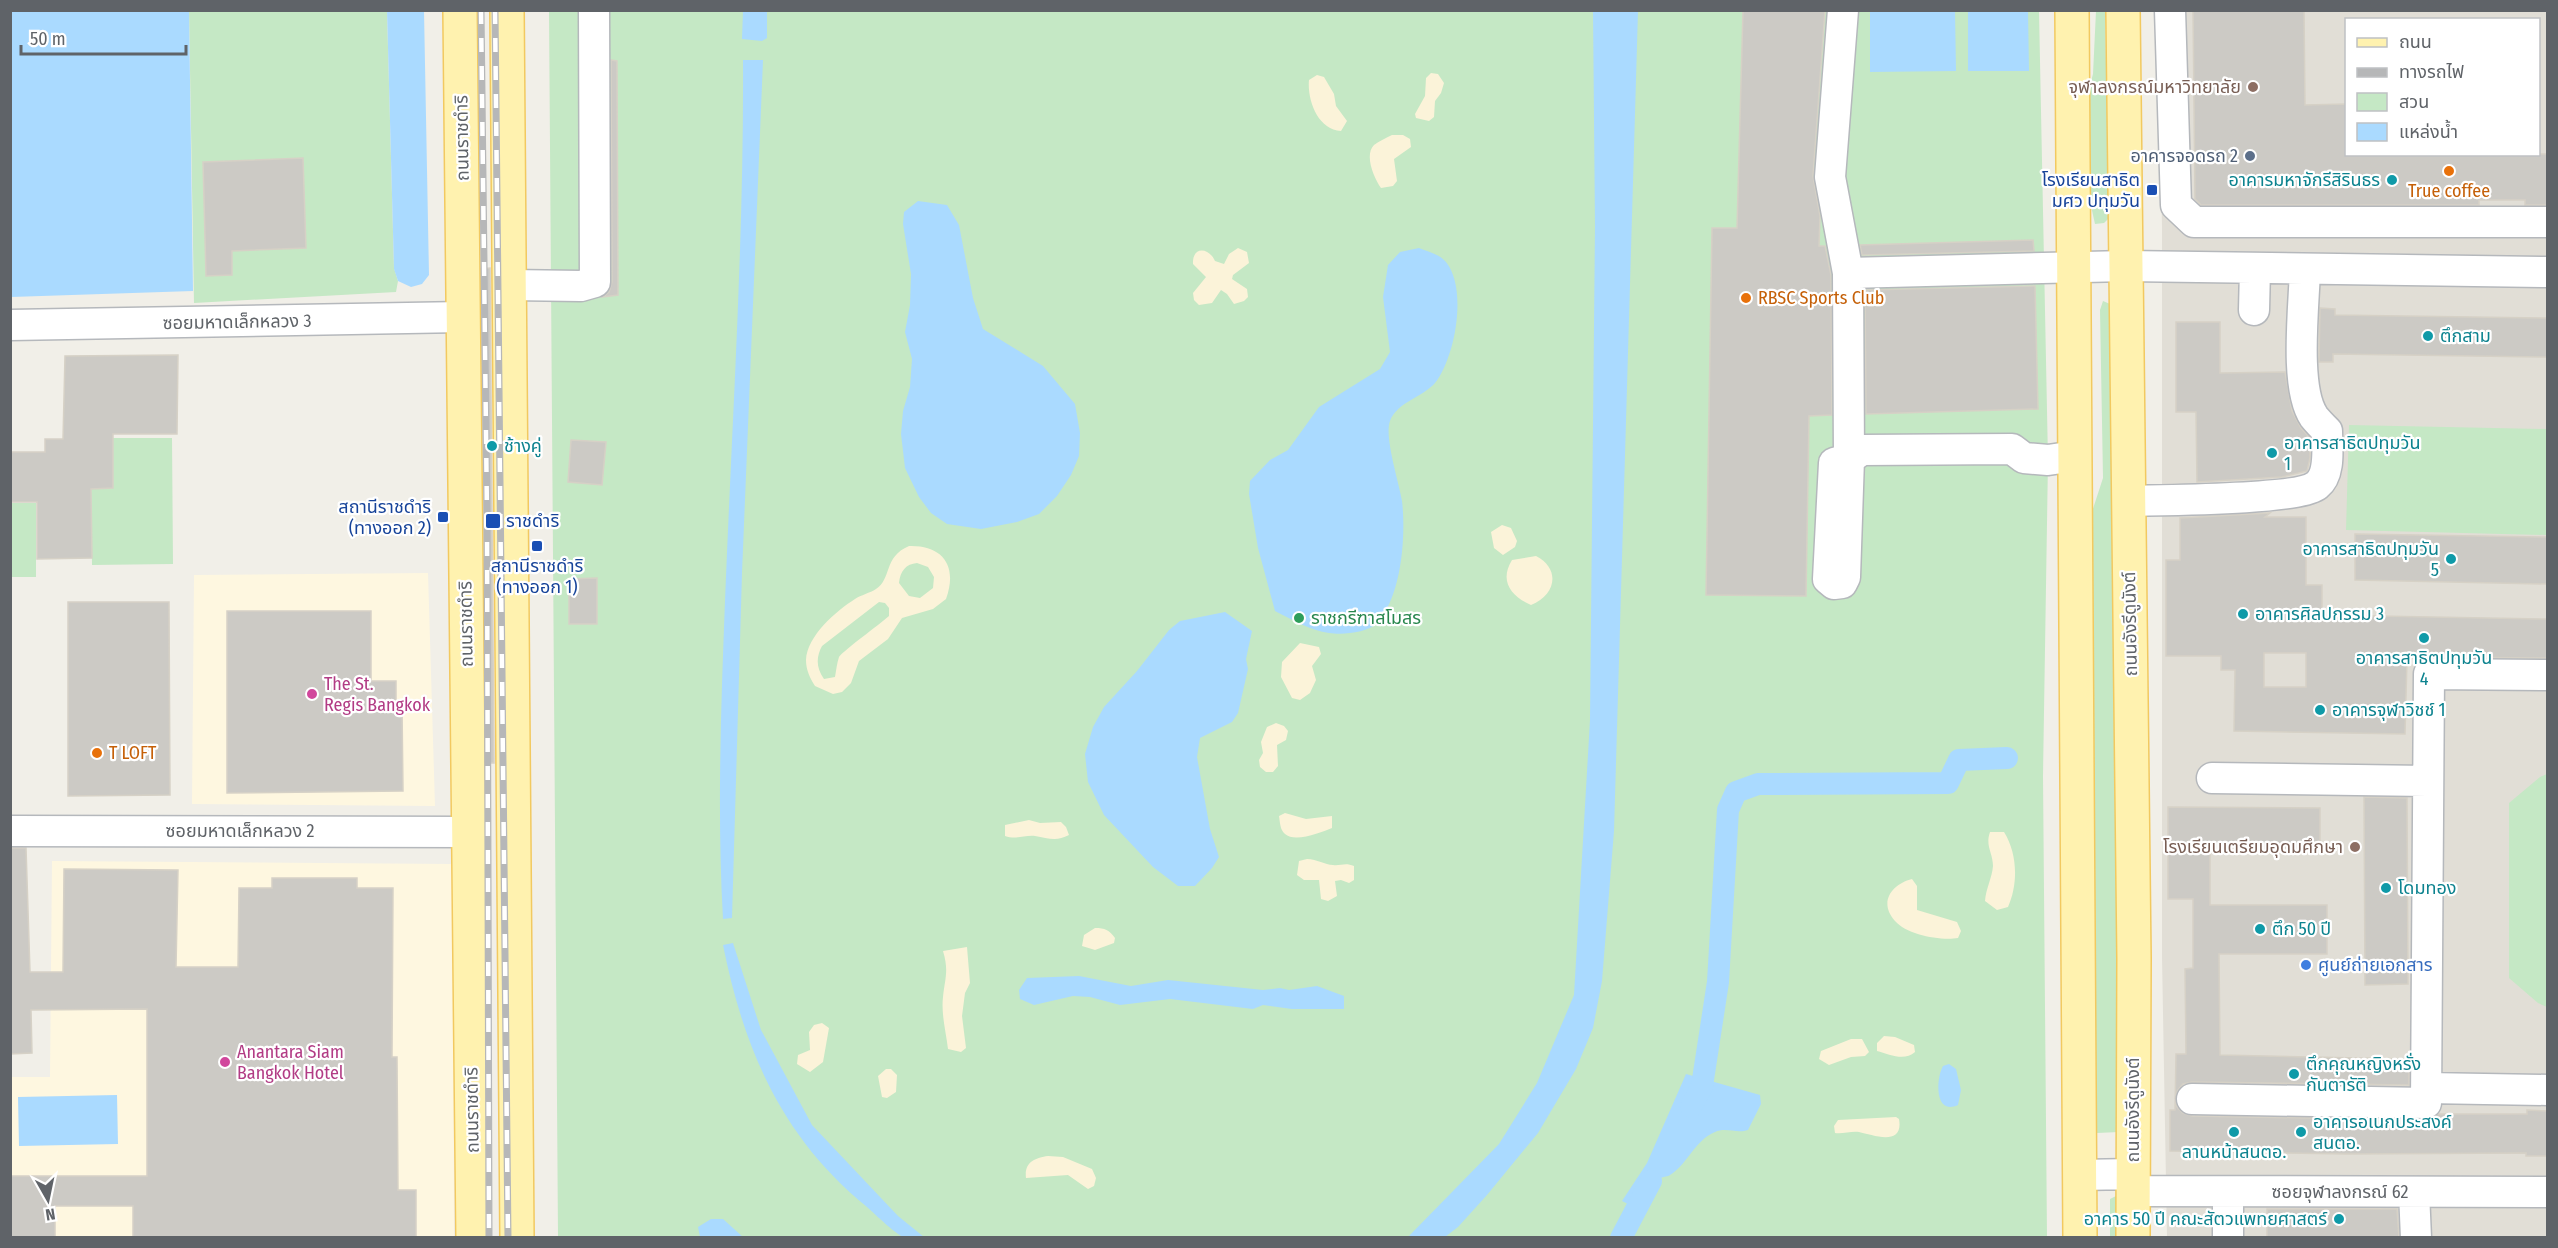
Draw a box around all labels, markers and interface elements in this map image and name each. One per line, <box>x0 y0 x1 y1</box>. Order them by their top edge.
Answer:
scale bar <box>21 18 186 56</box>
legend <box>2345 18 2540 156</box>
text: 50 m <box>30 28 66 50</box>
text: ถนน <box>2399 31 2432 53</box>
text: ทางรถไฟ <box>2399 61 2464 83</box>
place label: จุฬาลงกรณ์มหาวิทยาลัย <box>2068 76 2241 98</box>
marker: จุฬาลงกรณ์มหาวิทยาลัย <box>2246 80 2260 94</box>
text: สวน <box>2399 91 2429 113</box>
street label: ถนนราชดำริ <box>450 95 474 181</box>
text: แหล่งน้ำ <box>2399 119 2458 143</box>
place label: อาคารจอดรถ 2 <box>2130 145 2238 167</box>
marker: อาคารจอดรถ 2 <box>2243 149 2257 163</box>
marker: True coffee <box>2442 164 2456 178</box>
place label: โรงเรียนสาธิต มศว ปทุมวัน <box>2042 169 2140 212</box>
place label: อาคารมหาจักรีสิรินธร <box>2228 169 2380 191</box>
marker: อาคารมหาจักรีสิรินธร <box>2385 173 2399 187</box>
place label: True coffee <box>2408 180 2490 202</box>
marker: โรงเรียนสาธิต มศว ปทุมวัน <box>2145 183 2159 197</box>
place label: RBSC Sports Club <box>1758 287 1884 309</box>
marker: RBSC Sports Club <box>1739 291 1753 305</box>
street label: ซอยมหาดเล็กหลวง 3 <box>162 310 312 334</box>
place label: ตึกสาม <box>2440 325 2491 347</box>
marker: ตึกสาม <box>2421 329 2435 343</box>
place label: อาคารสาธิตปทุมวัน 1 <box>2284 432 2420 475</box>
place label: ช้างคู่ <box>504 435 542 458</box>
marker: ช้างคู่ <box>485 439 499 453</box>
marker: อาคารสาธิตปทุมวัน 1 <box>2265 446 2279 460</box>
place label: สถานีราชดำริ (ทางออก 2) <box>338 496 431 539</box>
marker: สถานีราชดำริ (ทางออก 2) <box>436 510 450 524</box>
place label: ราชดำริ <box>506 510 559 532</box>
marker: ราชดำริ <box>484 512 502 530</box>
place label: อาคารสาธิตปทุมวัน 5 <box>2303 538 2439 581</box>
marker: สถานีราชดำริ (ทางออก 1) <box>530 539 544 553</box>
marker: อาคารสาธิตปทุมวัน 5 <box>2444 552 2458 566</box>
place label: สถานีราชดำริ (ทางออก 1) <box>491 555 584 598</box>
street label: ถนนอังรีดูนังต์ <box>2118 571 2143 677</box>
street label: ถนนราชดำริ <box>454 581 478 667</box>
place label: อาคารศิลปกรรม 3 <box>2255 603 2384 625</box>
place label: ราชกรีฑาสโมสร <box>1311 607 1421 629</box>
marker: อาคารศิลปกรรม 3 <box>2236 607 2250 621</box>
marker: ราชกรีฑาสโมสร <box>1292 611 1306 625</box>
marker: อาคารสาธิตปทุมวัน 4 <box>2417 631 2431 645</box>
place label: อาคารสาธิตปทุมวัน 4 <box>2356 647 2492 690</box>
place label: The St. Regis Bangkok <box>324 673 431 716</box>
marker: The St. Regis Bangkok <box>305 687 319 701</box>
place label: อาคารจุฬาวิชช์ 1 <box>2332 699 2446 721</box>
marker: อาคารจุฬาวิชช์ 1 <box>2313 703 2327 717</box>
place label: T LOFT <box>109 742 157 764</box>
marker: T LOFT <box>90 746 104 760</box>
street label: ซอยมหาดเล็กหลวง 2 <box>166 820 314 842</box>
place label: โรงเรียนเตรียมอุดมศึกษา <box>2163 836 2343 858</box>
marker: โรงเรียนเตรียมอุดมศึกษา <box>2348 840 2362 854</box>
place label: โดมทอง <box>2398 877 2456 899</box>
marker: โดมทอง <box>2379 881 2393 895</box>
place label: ตึก 50 ปี <box>2272 918 2331 940</box>
marker: ตึก 50 ปี <box>2253 922 2267 936</box>
place label: ศูนย์ถ่ายเอกสาร <box>2318 954 2433 977</box>
marker: ศูนย์ถ่ายเอกสาร <box>2299 958 2313 972</box>
place label: Anantara Siam Bangkok Hotel <box>237 1041 344 1084</box>
place label: ตึกคุณหญิงหรั่ง กันตารัติ <box>2306 1052 2421 1096</box>
marker: Anantara Siam Bangkok Hotel <box>218 1055 232 1069</box>
street label: ถนนอังรีดูนังต์ <box>2122 1058 2145 1162</box>
street label: ถนนราชดำริ <box>460 1067 484 1153</box>
marker: ตึกคุณหญิงหรั่ง กันตารัติ <box>2287 1067 2301 1081</box>
place label: อาคารอเนกประสงค์ สนตอ. <box>2313 1111 2452 1154</box>
marker: ลานหน้าสนตอ. <box>2227 1125 2241 1139</box>
marker: อาคารอเนกประสงค์ สนตอ. <box>2294 1125 2308 1139</box>
place label: ลานหน้าสนตอ. <box>2182 1141 2286 1163</box>
north arrow <box>18 1170 78 1230</box>
street label: ซอยจุฬาลงกรณ์ 62 <box>2272 1181 2408 1203</box>
text: N <box>44 1204 56 1224</box>
place label: อาคาร 50 ปี คณะสัตวแพทยศาสตร์ <box>2084 1208 2328 1230</box>
marker: อาคาร 50 ปี คณะสัตวแพทยศาสตร์ <box>2332 1212 2346 1226</box>

